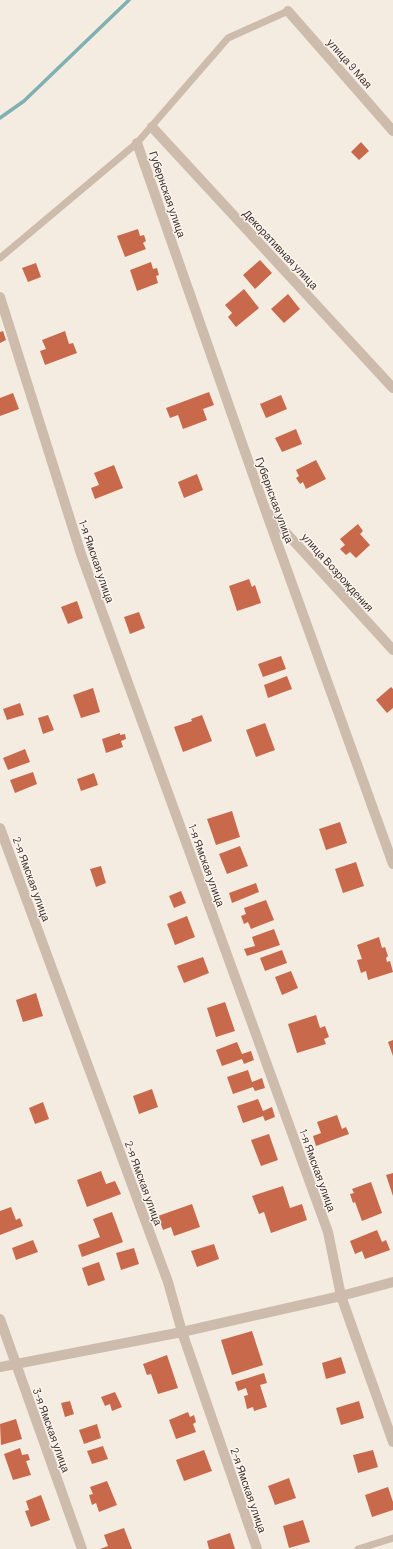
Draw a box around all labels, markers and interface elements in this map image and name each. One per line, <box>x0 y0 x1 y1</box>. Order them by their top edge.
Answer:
street label: улица 9 Мая <box>325 35 375 91</box>
street label: Губернская улица <box>147 149 189 240</box>
street label: Декоративная улица <box>241 206 322 292</box>
street label: Губернская улица <box>253 455 297 546</box>
street label: 1-я Ямская улица <box>77 518 118 605</box>
street label: улица Возрождения <box>299 530 377 614</box>
street label: 1-я Ямская улица <box>186 822 228 909</box>
street label: 2-я Ямская улица <box>11 835 54 924</box>
street label: 1-я Ямская улица <box>297 1127 339 1214</box>
street label: 2-я Ямская улица <box>123 1139 166 1228</box>
street label: 3-я Ямская улица <box>31 1386 74 1475</box>
street label: 2-я Ямская улица <box>228 1446 270 1535</box>

